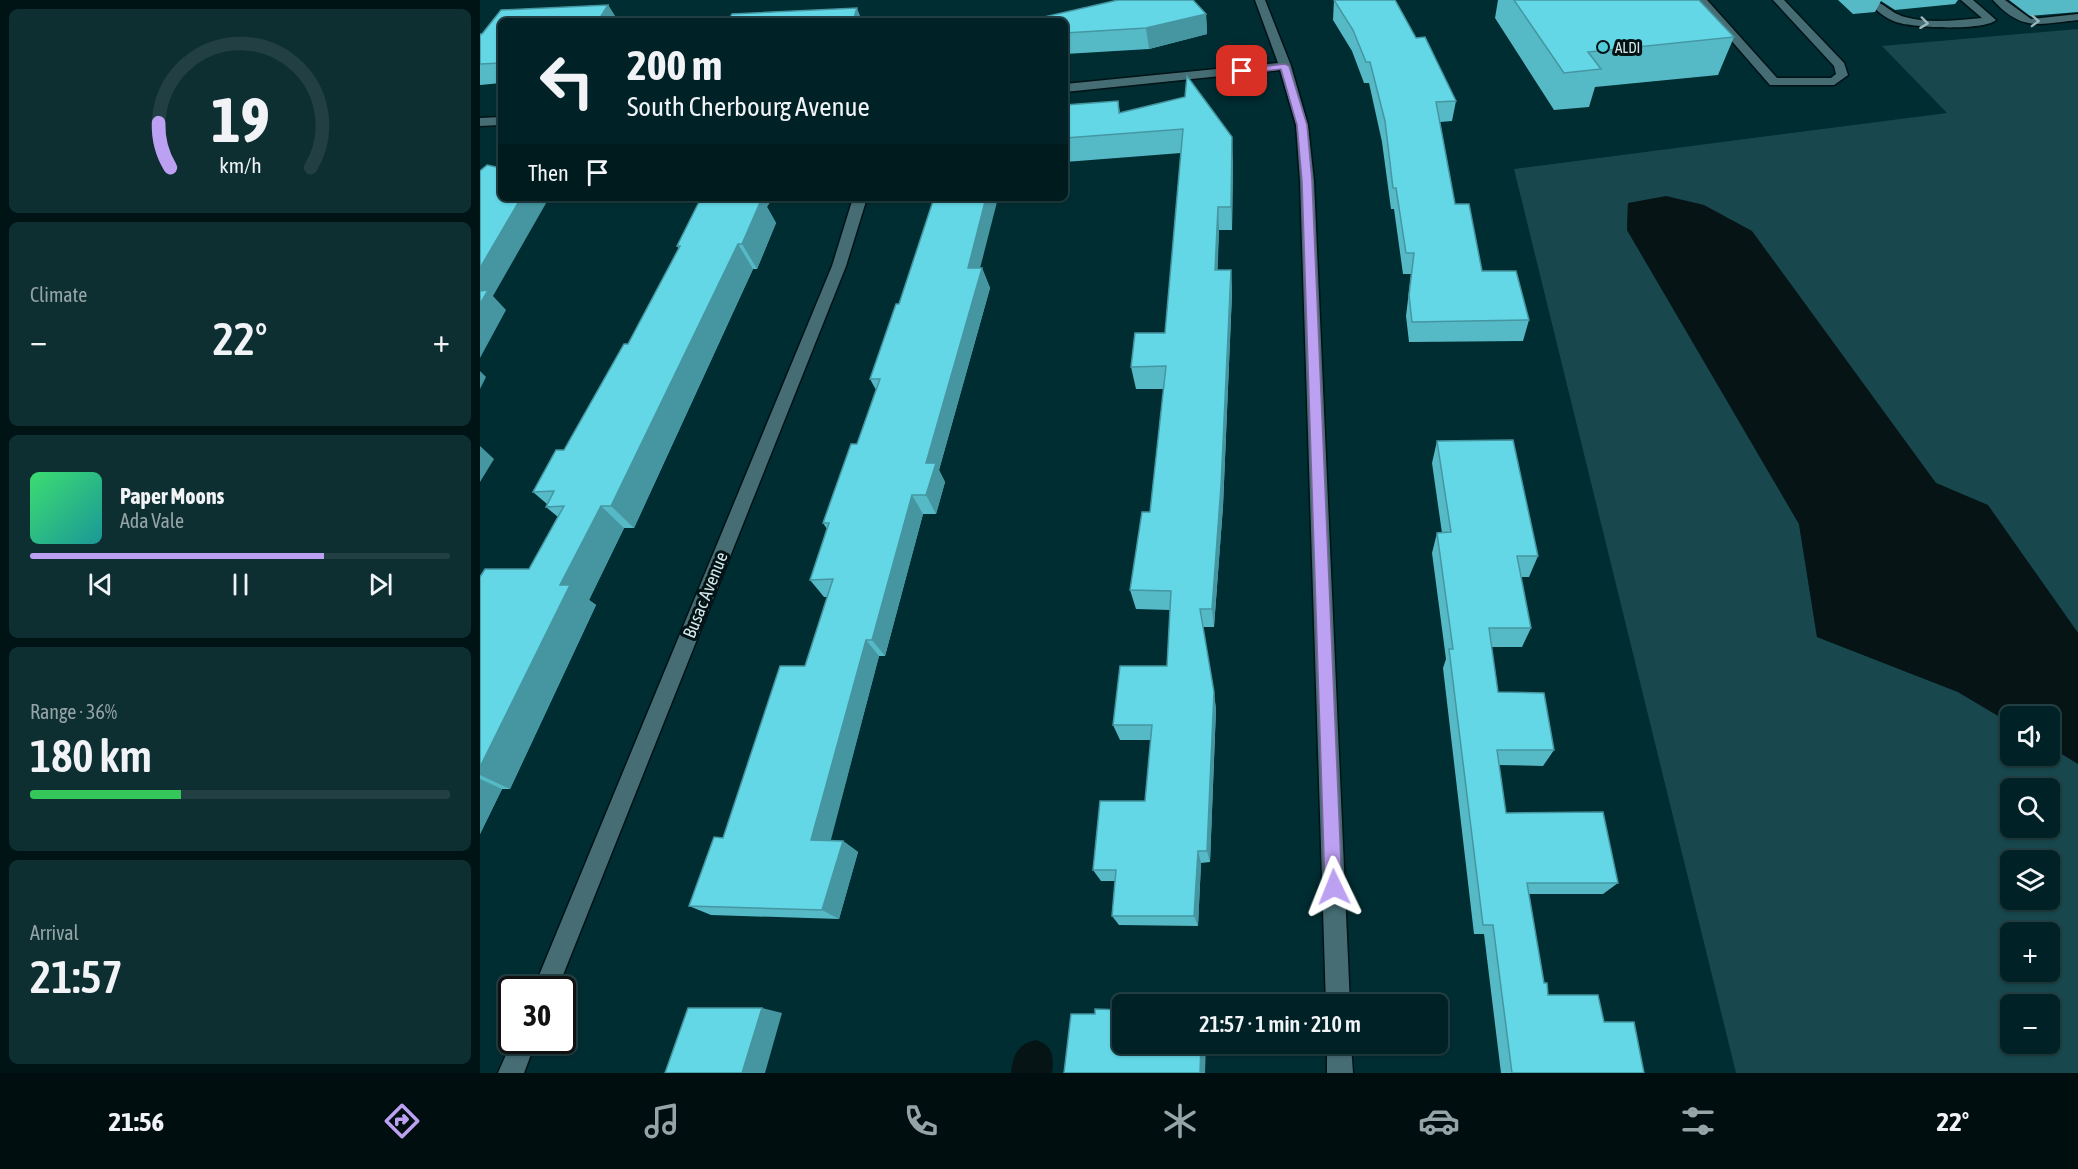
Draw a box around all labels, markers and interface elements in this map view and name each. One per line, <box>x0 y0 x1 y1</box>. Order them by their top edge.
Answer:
one-way arrow <box>2030 14 2039 27</box>
one-way arrow <box>1919 16 1929 28</box>
place label: ALDI <box>1615 39 1640 56</box>
marker: ALDI <box>1596 40 1610 54</box>
text: 200 m <box>627 41 722 89</box>
icon: left <box>528 42 606 120</box>
pin <box>1216 45 1267 96</box>
icon: arrive <box>1225 54 1258 87</box>
text: 19 <box>211 84 269 155</box>
text: South Cherbourg Avenue <box>627 91 870 122</box>
text: km/h <box>219 153 261 178</box>
icon: arrive <box>581 156 614 189</box>
text: Then <box>528 160 569 186</box>
text: Climate <box>30 283 87 306</box>
text: 22° <box>213 313 267 365</box>
text: − <box>30 321 47 359</box>
text: + <box>433 321 450 359</box>
text: Paper Moons <box>120 483 224 509</box>
text: Ada Vale <box>120 509 184 532</box>
street label: Busac Avenue <box>678 549 732 641</box>
icon: previous <box>84 568 117 601</box>
icon: pause <box>224 568 257 601</box>
icon: next <box>364 568 397 601</box>
text: Range · 36% <box>30 700 117 723</box>
map controls <box>2000 706 2060 1054</box>
button: sound <box>2000 706 2060 766</box>
text: 180 km <box>30 730 152 782</box>
button: search <box>2000 778 2060 838</box>
button: layers <box>2000 850 2060 910</box>
position arrow <box>1302 855 1366 919</box>
text: Arrival <box>30 921 79 944</box>
button: + <box>2000 922 2060 982</box>
text: 21:57 <box>30 951 123 1003</box>
speed limit sign: 30 <box>498 976 576 1054</box>
button: − <box>2000 994 2060 1054</box>
text: 21:57 · 1 min · 210 m <box>1199 1011 1361 1037</box>
icon: directions <box>381 1100 423 1142</box>
icon: music <box>641 1100 683 1142</box>
icon: phone <box>900 1100 942 1142</box>
icon: climate <box>1159 1100 1201 1142</box>
icon: car <box>1418 1100 1460 1142</box>
icon: filters <box>1677 1100 1719 1142</box>
text: 21:56 <box>109 1106 164 1137</box>
text: 22° <box>1936 1106 1969 1137</box>

